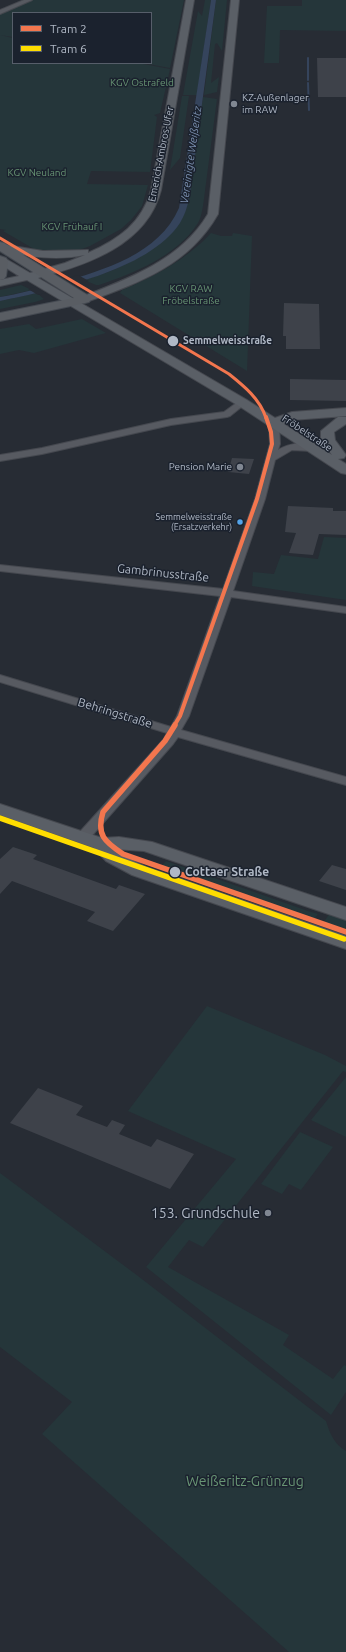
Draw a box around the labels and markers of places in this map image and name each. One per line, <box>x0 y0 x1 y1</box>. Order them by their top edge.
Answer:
place label: KZ-Außenlager im RAW <box>242 92 309 116</box>
marker: KZ-Außenlager im RAW <box>229 99 239 109</box>
marker: Semmelweisstraße <box>166 334 180 348</box>
place label: Semmelweisstraße <box>183 335 272 347</box>
place label: Pension Marie <box>169 461 232 473</box>
marker: Pension Marie <box>235 462 245 472</box>
place label: Semmelweisstraße (Ersatzverkehr) <box>156 512 232 533</box>
marker: Semmelweisstraße (Ersatzverkehr) <box>235 517 245 527</box>
marker: Cottaer Straße <box>168 865 182 879</box>
place label: Cottaer Straße <box>185 865 269 879</box>
place label: 153. Grundschule <box>151 1205 260 1221</box>
marker: 153. Grundschule <box>263 1208 273 1218</box>

